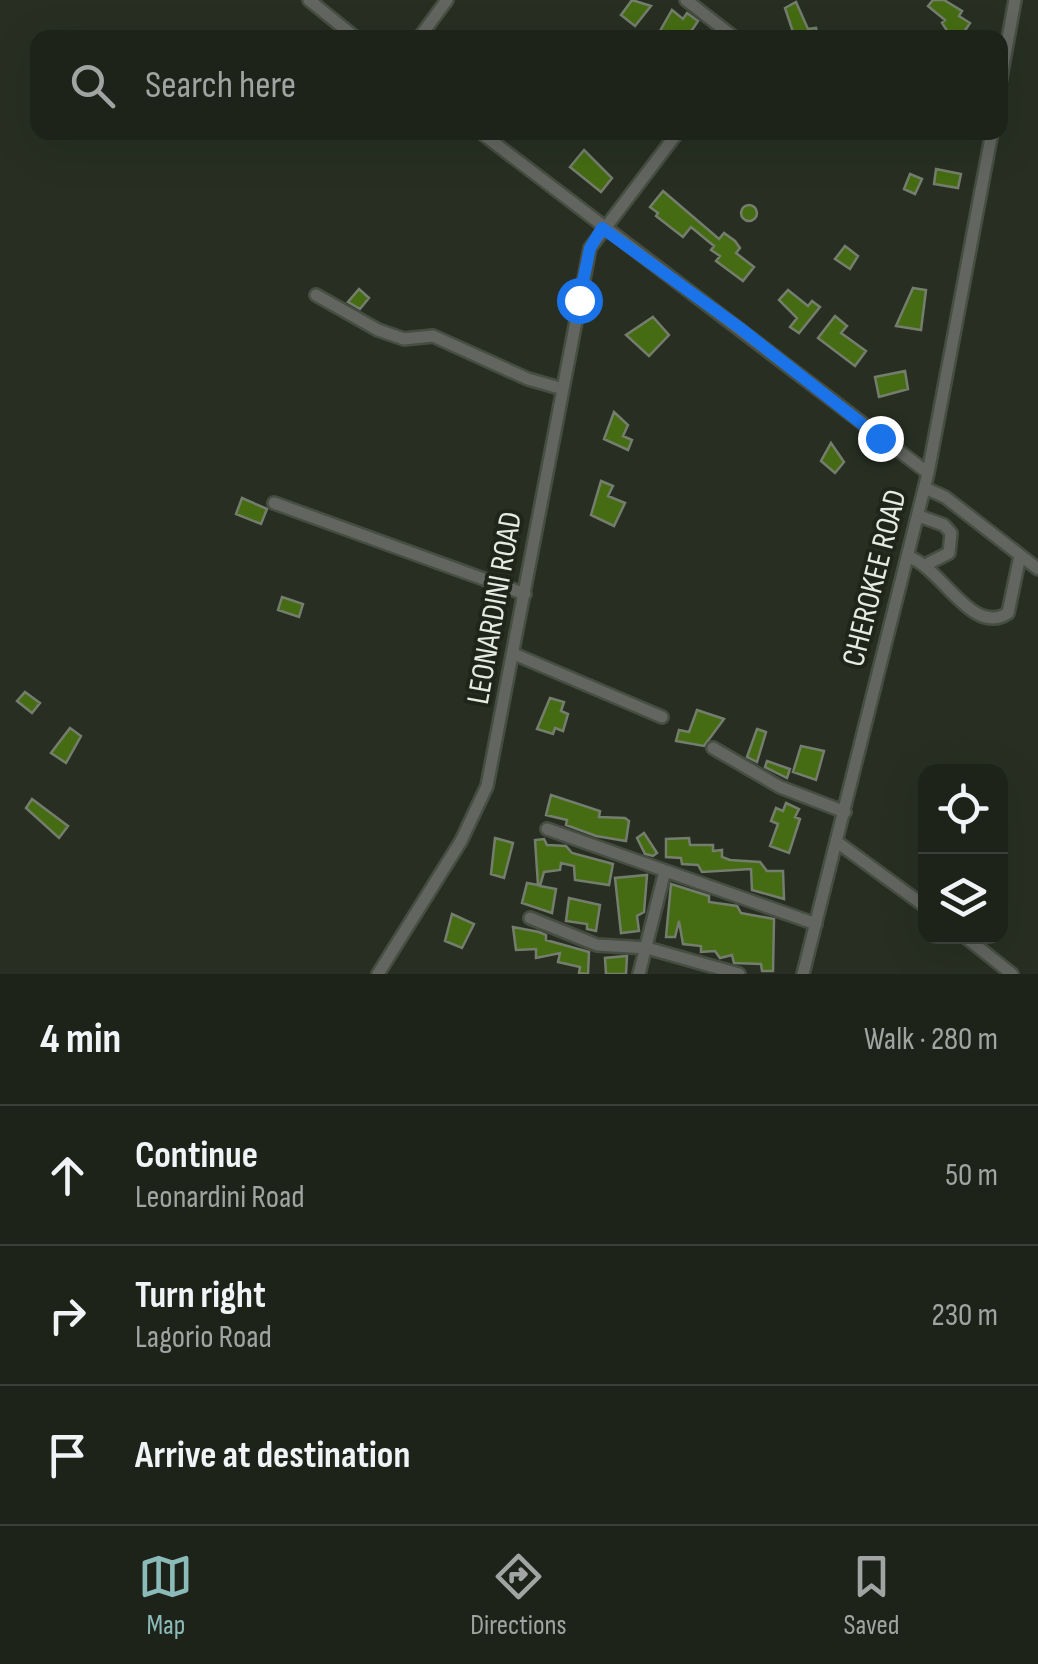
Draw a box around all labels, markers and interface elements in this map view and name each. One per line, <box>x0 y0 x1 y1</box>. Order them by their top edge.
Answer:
search box <box>30 30 1008 140</box>
icon: search <box>65 58 120 113</box>
text: Search here <box>145 63 296 108</box>
route start <box>557 278 603 324</box>
route end <box>858 416 904 462</box>
street label: CHEROKEE ROAD <box>834 486 916 670</box>
street label: LEONARDINI ROAD <box>459 509 531 707</box>
map controls <box>918 764 1008 944</box>
button: locate <box>918 764 1008 854</box>
button: layers <box>918 854 1008 944</box>
text: 4 min <box>40 1014 121 1065</box>
text: Walk · 280 m <box>864 1020 998 1059</box>
text: Continue <box>135 1133 258 1178</box>
icon: ahead <box>40 1148 95 1203</box>
text: 50 m <box>945 1156 998 1195</box>
text: Leonardini Road <box>135 1178 305 1217</box>
text: Turn right <box>135 1273 266 1318</box>
icon: right <box>40 1288 95 1343</box>
text: 230 m <box>931 1296 998 1335</box>
text: Lagorio Road <box>135 1318 272 1357</box>
icon: arrive <box>40 1428 95 1483</box>
text: Arrive at destination <box>135 1433 410 1478</box>
tab: Map <box>138 1549 193 1642</box>
tab: Directions <box>470 1549 567 1642</box>
tab: Saved <box>843 1549 900 1642</box>

